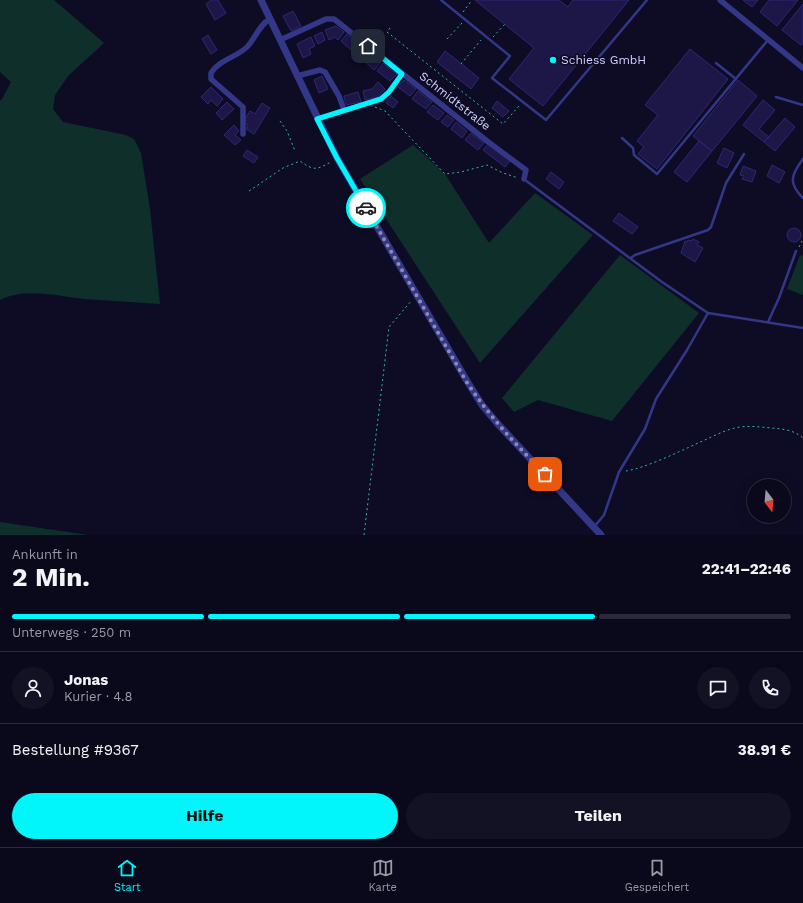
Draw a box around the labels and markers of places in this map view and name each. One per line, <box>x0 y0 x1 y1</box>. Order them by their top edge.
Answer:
pin <box>351 29 385 63</box>
place label: Schiess GmbH <box>561 53 646 67</box>
marker: Schiess GmbH <box>548 55 558 65</box>
pin <box>528 457 562 491</box>

